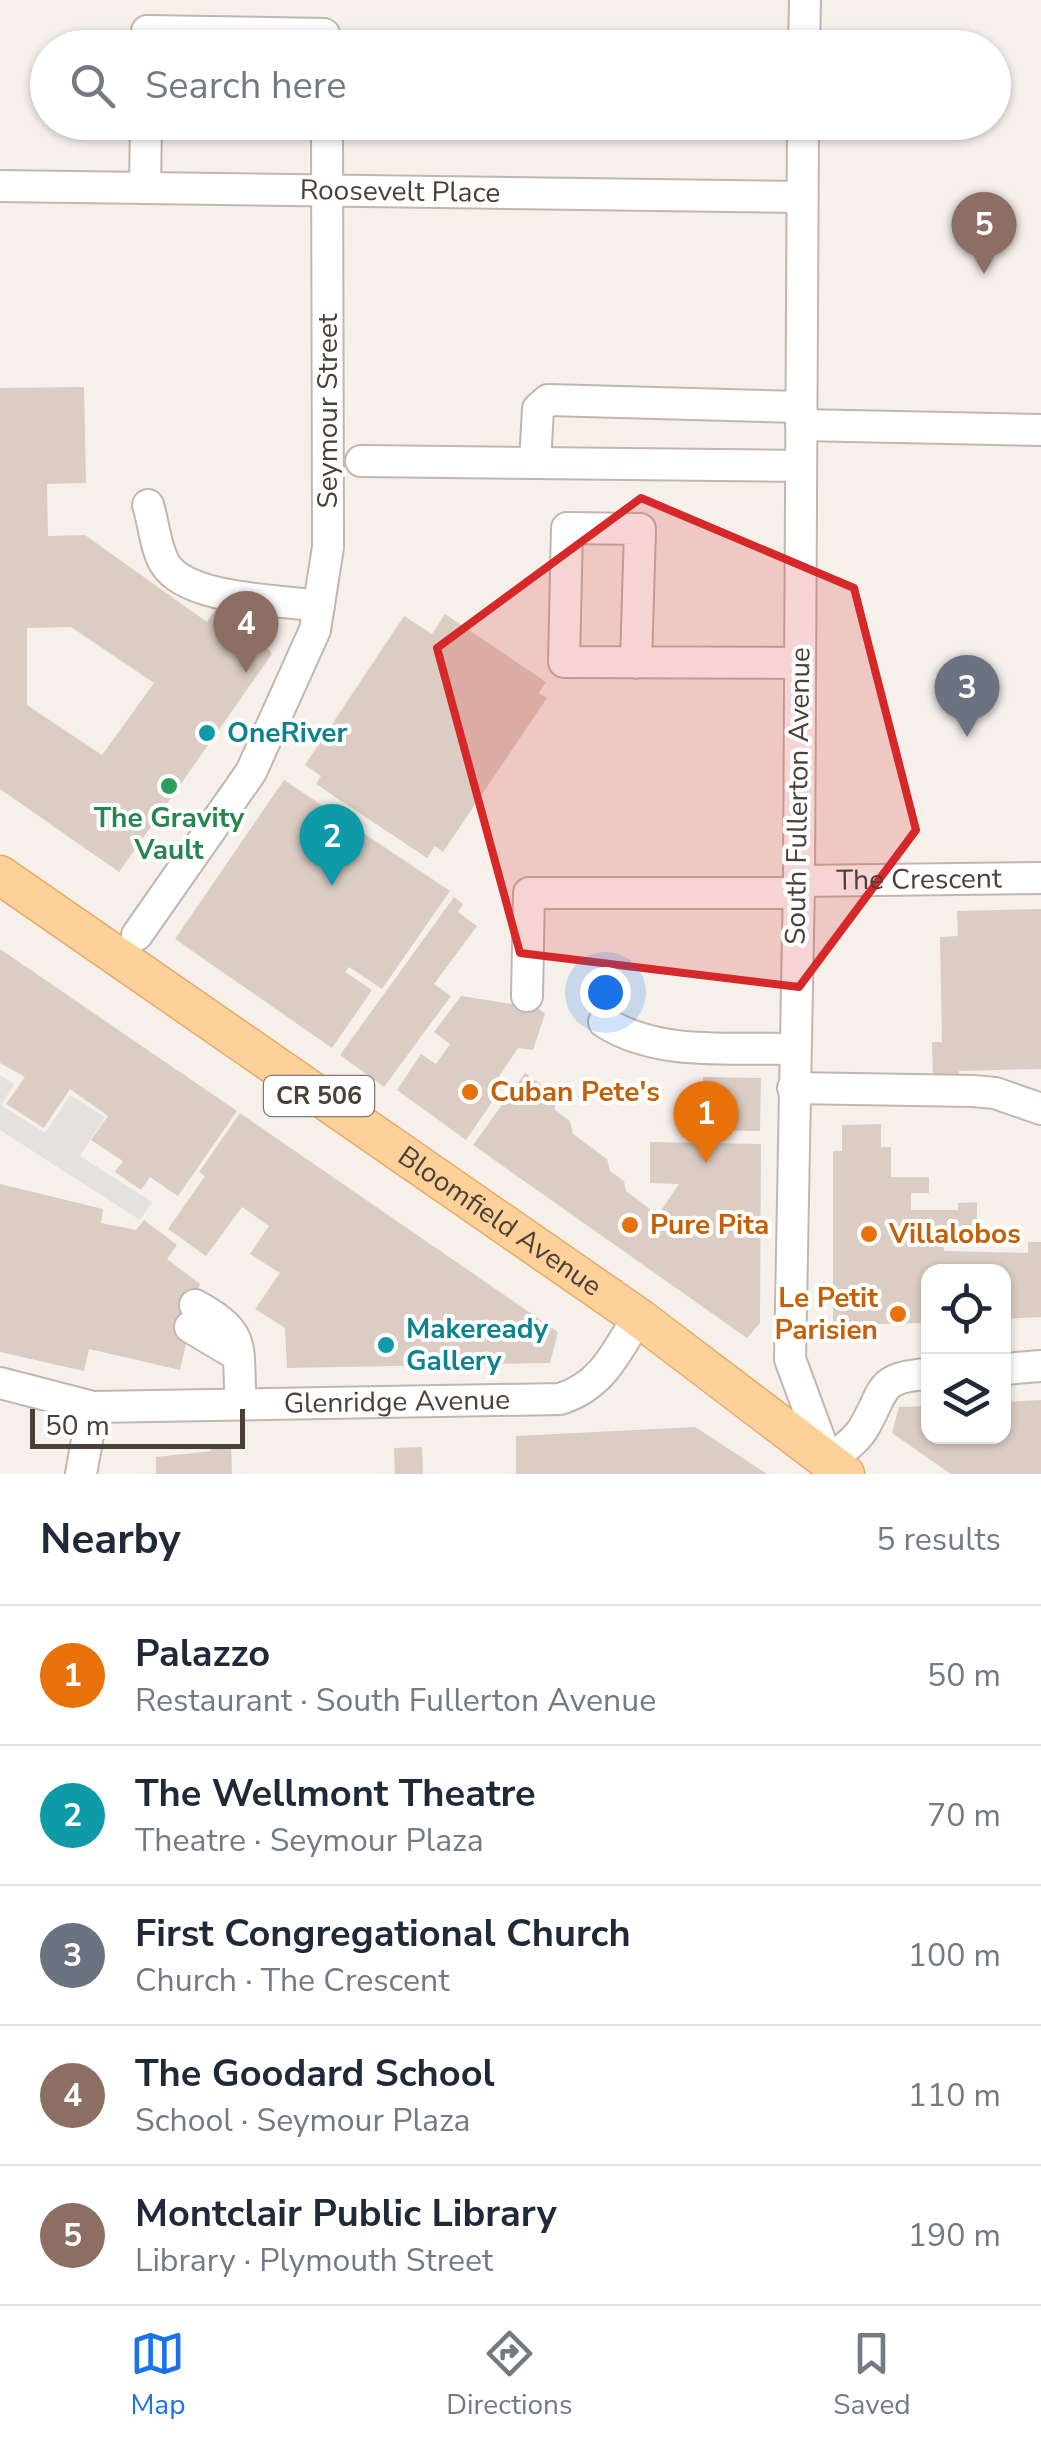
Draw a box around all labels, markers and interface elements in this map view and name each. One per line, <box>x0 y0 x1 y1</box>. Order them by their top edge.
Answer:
search box <box>30 30 1011 140</box>
icon: search <box>65 58 120 113</box>
text: Search here <box>145 60 346 111</box>
street label: Roosevelt Place <box>300 171 500 212</box>
pin: 5 <box>952 192 1016 274</box>
street label: Seymour Street <box>309 313 347 509</box>
pin: 4 <box>214 590 278 673</box>
street label: South Fullerton Avenue <box>776 647 820 945</box>
pin: 3 <box>934 654 1000 737</box>
place label: OneRiver <box>227 714 348 752</box>
marker: OneRiver <box>196 722 218 744</box>
marker: The Gravity Vault <box>158 775 180 797</box>
place label: The Gravity Vault <box>94 799 245 869</box>
pin: 2 <box>300 804 364 886</box>
street label: The Crescent <box>836 859 1002 900</box>
your location <box>580 967 631 1018</box>
place label: Cuban Pete's <box>490 1073 660 1111</box>
road number: CR 506 <box>264 1076 374 1116</box>
pin: 1 <box>674 1080 738 1163</box>
marker: Cuban Pete's <box>459 1081 481 1103</box>
street label: Bloomfield Avenue <box>390 1137 609 1305</box>
place label: Pure Pita <box>650 1206 769 1244</box>
marker: Pure Pita <box>619 1214 641 1236</box>
place label: Villalobos <box>888 1215 1021 1253</box>
marker: Villalobos <box>858 1223 880 1245</box>
map controls <box>921 1264 1011 1444</box>
button: locate <box>921 1264 1011 1354</box>
place label: Le Petit Parisien <box>775 1279 878 1349</box>
marker: Le Petit Parisien <box>887 1303 909 1325</box>
place label: Makeready Gallery <box>406 1310 549 1380</box>
marker: Makeready Gallery <box>375 1334 397 1356</box>
button: layers <box>921 1354 1011 1444</box>
street label: Glenridge Avenue <box>284 1381 510 1423</box>
scale bar <box>30 1404 245 1448</box>
text: 50 m <box>45 1407 110 1445</box>
text: Nearby <box>40 1511 181 1568</box>
text: 5 results <box>876 1518 1001 1561</box>
text: Palazzo <box>135 1628 270 1679</box>
text: 1 <box>63 1654 82 1697</box>
text: 50 m <box>927 1654 1001 1697</box>
text: Restaurant · South Fullerton Avenue <box>135 1679 656 1722</box>
text: The Wellmont Theatre <box>135 1768 536 1819</box>
text: 2 <box>63 1794 82 1837</box>
text: 70 m <box>927 1794 1001 1837</box>
text: Theatre · Seymour Plaza <box>135 1819 484 1862</box>
text: First Congregational Church <box>135 1908 631 1959</box>
text: 3 <box>63 1934 82 1977</box>
text: 100 m <box>908 1934 1001 1977</box>
text: Church · The Crescent <box>135 1959 449 2002</box>
text: The Goodard School <box>135 2048 495 2099</box>
text: 4 <box>63 2074 82 2117</box>
text: 110 m <box>908 2074 1001 2117</box>
text: School · Seymour Plaza <box>135 2099 471 2142</box>
text: Montclair Public Library <box>135 2188 557 2239</box>
text: 5 <box>63 2214 82 2257</box>
text: 190 m <box>908 2214 1001 2257</box>
text: Library · Plymouth Street <box>135 2239 493 2282</box>
tab: Map <box>130 2326 185 2424</box>
tab: Directions <box>446 2326 572 2424</box>
tab: Saved <box>833 2326 911 2424</box>

